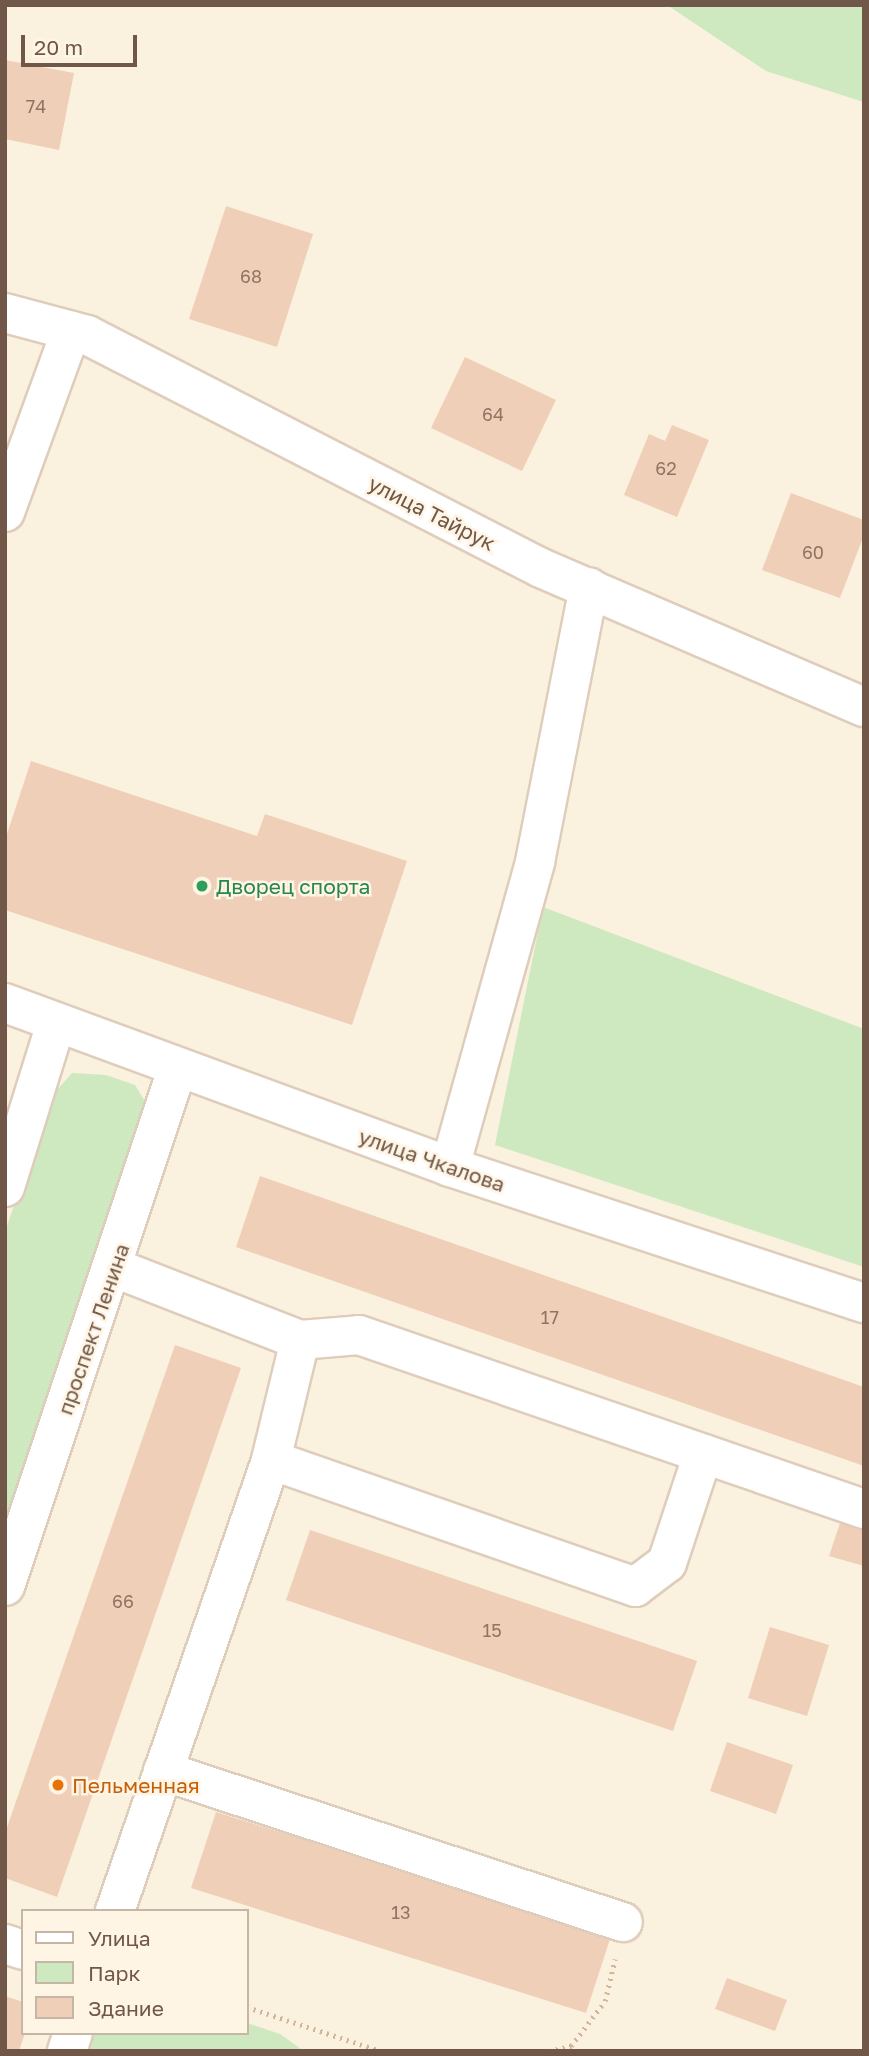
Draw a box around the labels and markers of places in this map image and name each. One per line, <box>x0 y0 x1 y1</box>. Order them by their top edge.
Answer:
place label: Дворец спорта <box>216 873 370 899</box>
marker: Дворец спорта <box>194 878 210 894</box>
place label: Пельменная <box>72 1772 200 1798</box>
marker: Пельменная <box>50 1777 66 1793</box>

